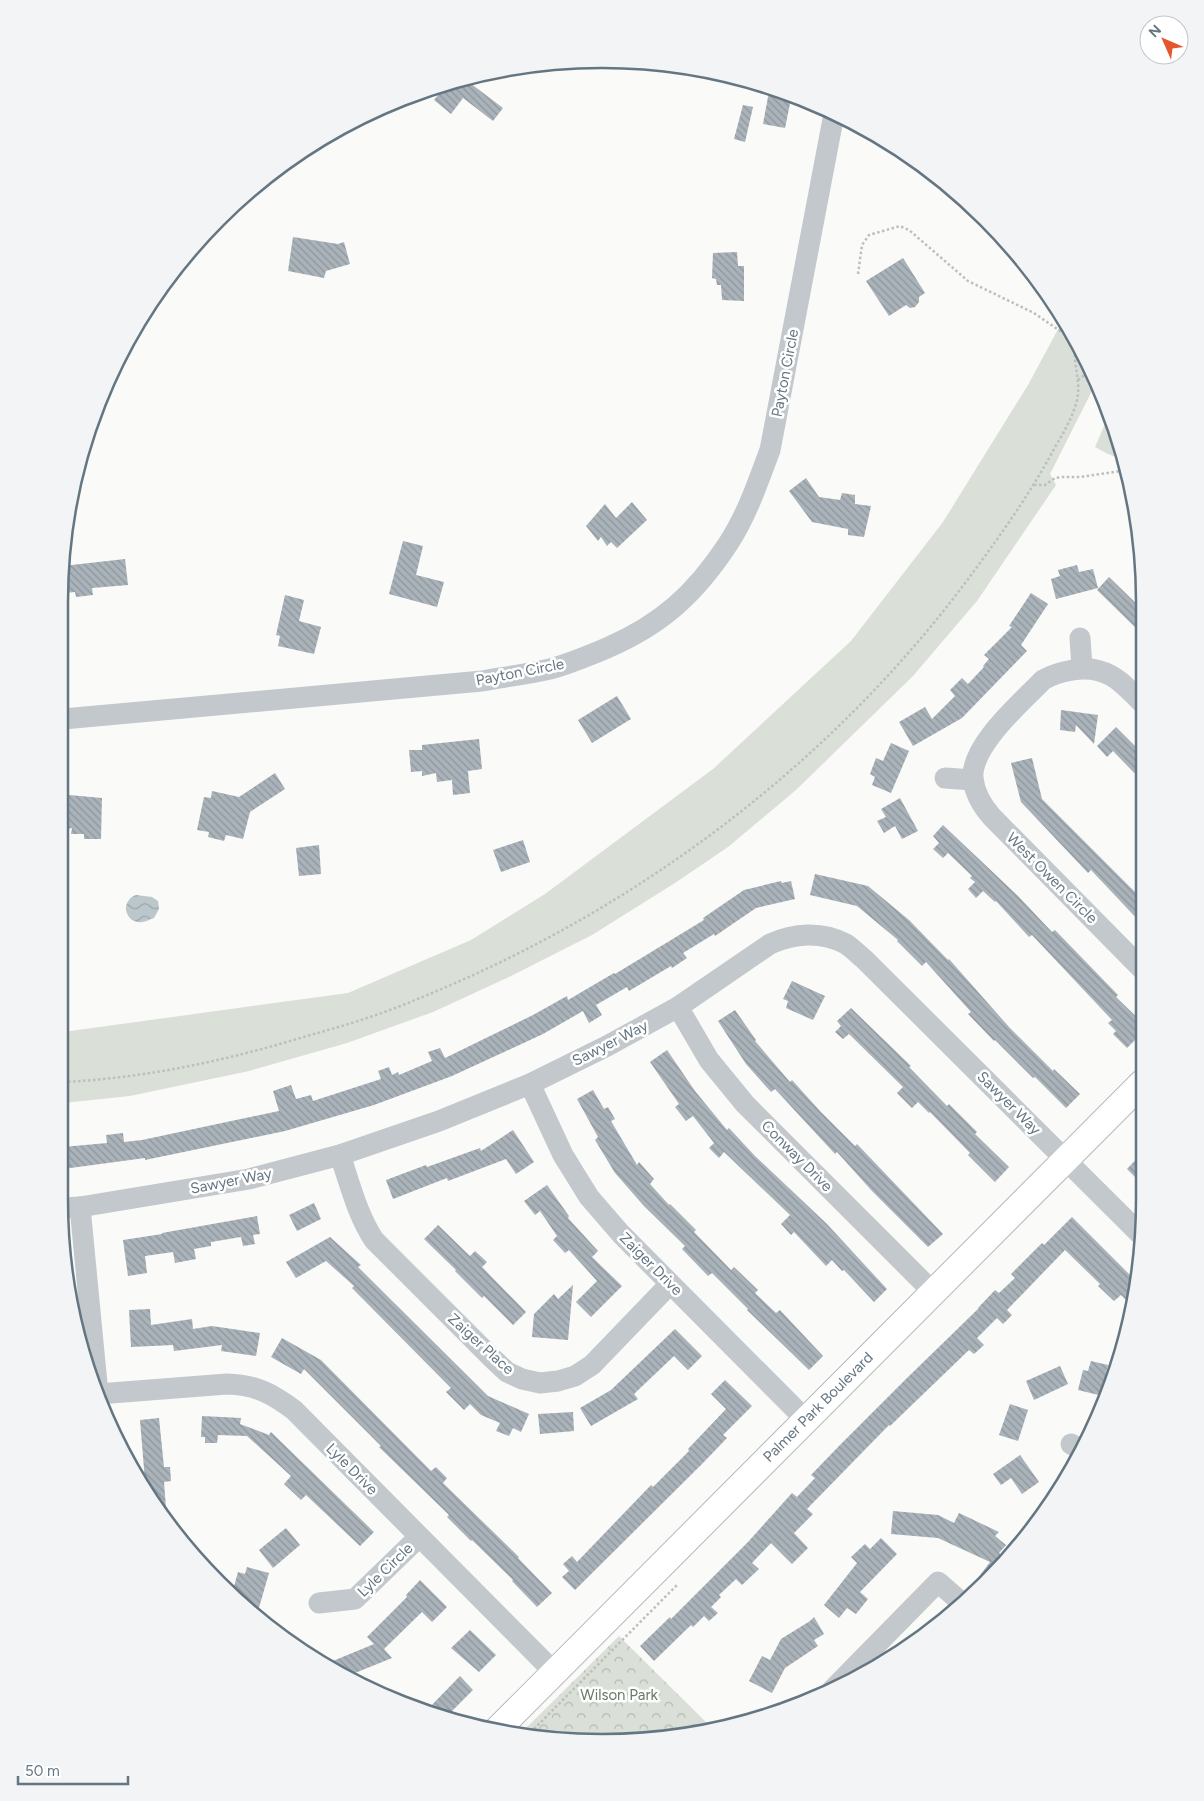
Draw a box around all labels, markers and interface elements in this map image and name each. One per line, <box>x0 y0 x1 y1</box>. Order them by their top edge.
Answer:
north arrow <box>1139 15 1189 65</box>
text: N <box>1145 21 1165 41</box>
street label: Payton Circle <box>768 327 802 419</box>
street label: Payton Circle <box>474 655 566 689</box>
street label: West Owen Circle <box>1003 829 1101 927</box>
street label: Sawyer Way <box>569 1016 651 1070</box>
street label: Sawyer Way <box>974 1068 1045 1139</box>
street label: Conway Drive <box>758 1117 836 1195</box>
street label: Sawyer Way <box>189 1164 273 1198</box>
street label: Zaiger Drive <box>616 1229 686 1299</box>
street label: Zaiger Place <box>444 1310 518 1378</box>
street label: Palmer Park Boulevard <box>759 1348 877 1466</box>
street label: Lyle Drive <box>322 1439 382 1499</box>
street label: Lyle Circle <box>354 1539 416 1601</box>
park label: Wilson Park <box>580 1686 658 1704</box>
scale bar <box>18 1754 128 1786</box>
text: 50 m <box>25 1762 60 1780</box>

